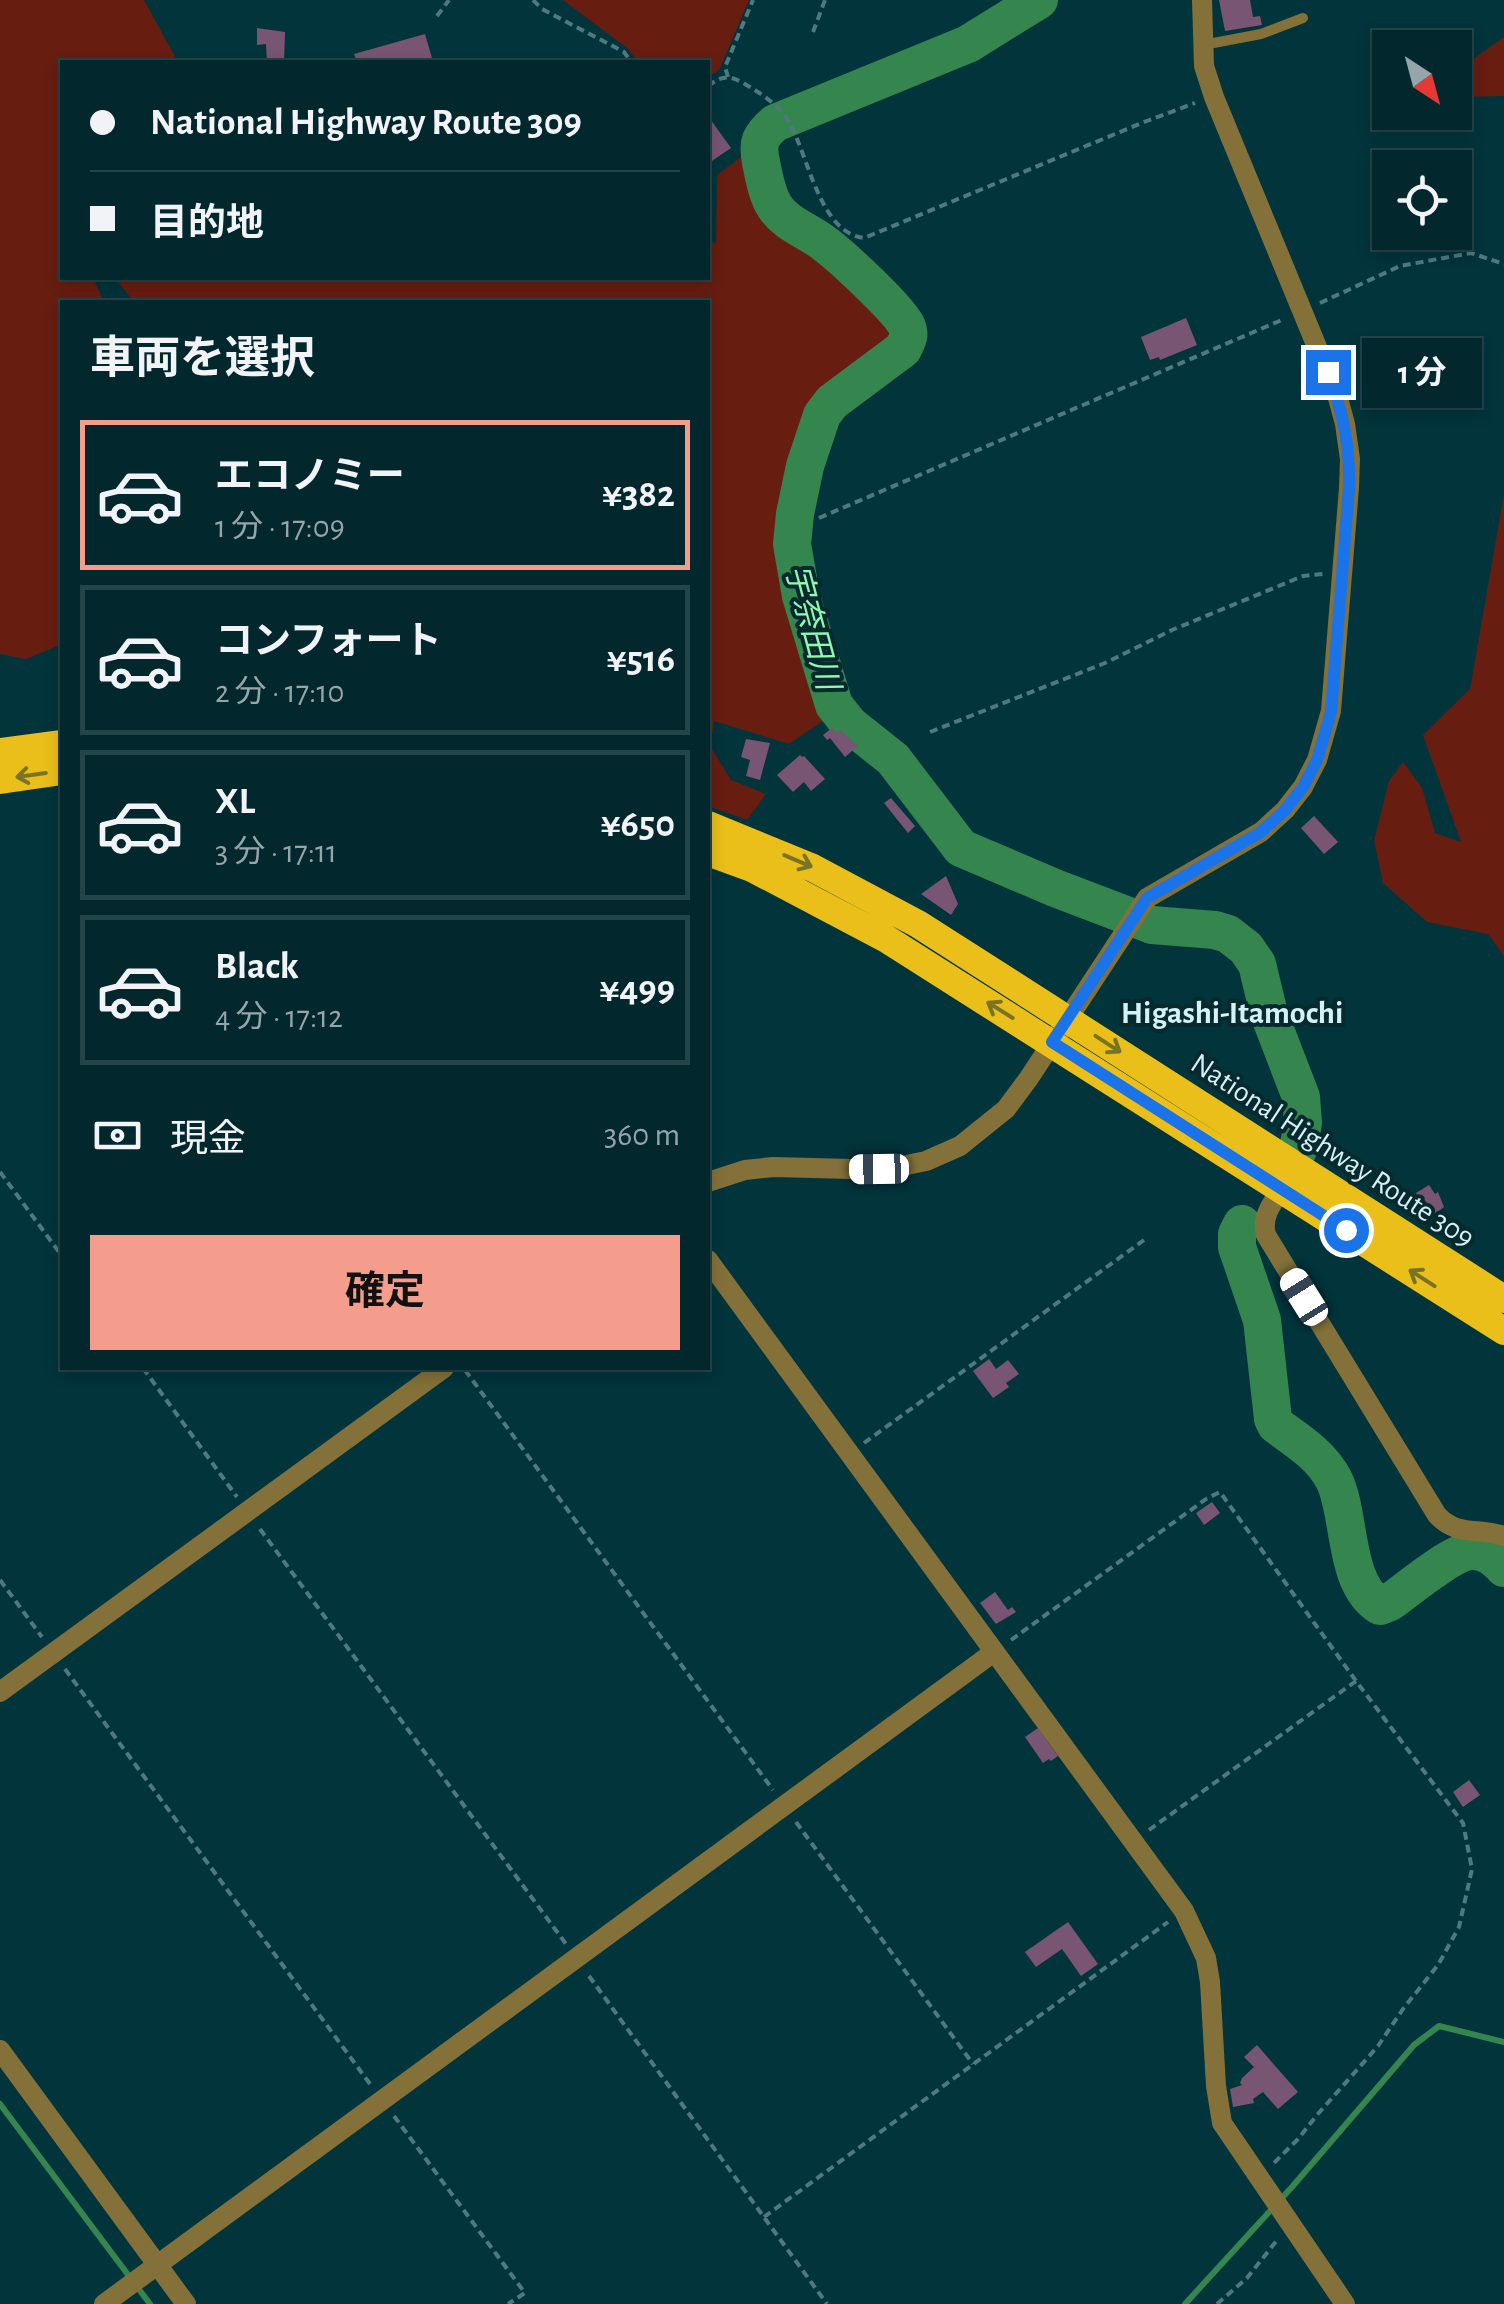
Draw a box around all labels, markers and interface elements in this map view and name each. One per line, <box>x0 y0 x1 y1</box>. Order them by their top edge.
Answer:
north arrow <box>1372 30 1472 130</box>
map controls <box>1372 30 1472 250</box>
text: National Highway Route 309 <box>150 104 582 142</box>
button: locate <box>1372 150 1472 250</box>
text: 目的地 <box>150 205 264 243</box>
text: 車両を選択 <box>90 337 315 382</box>
callout: 1 分 <box>1363 337 1483 407</box>
route end <box>1306 350 1351 395</box>
text: 1 分 <box>1398 357 1446 389</box>
icon: car <box>95 450 185 540</box>
text: エコノミー <box>215 458 405 496</box>
text: ¥382 <box>602 476 675 514</box>
text: 1 分 · 17:09 <box>215 511 345 543</box>
water label: 宇奈田川 <box>780 561 846 696</box>
icon: car <box>95 615 185 705</box>
text: コンフォート <box>215 623 442 661</box>
text: ¥516 <box>607 641 675 679</box>
text: 2 分 · 17:10 <box>215 676 344 708</box>
one-way arrow <box>16 767 48 785</box>
icon: car <box>95 780 185 870</box>
text: XL <box>215 783 255 821</box>
text: ¥650 <box>600 806 675 844</box>
text: 3 分 · 17:11 <box>215 836 337 868</box>
one-way arrow <box>782 854 813 872</box>
icon: car <box>95 945 185 1035</box>
text: Black <box>215 948 299 986</box>
text: ¥499 <box>599 971 675 1009</box>
district label: Higashi-Itamochi <box>1121 997 1343 1029</box>
one-way arrow <box>986 999 1015 1020</box>
text: 4 分 · 17:12 <box>215 1001 343 1033</box>
one-way arrow <box>1093 1034 1121 1054</box>
street label: National Highway Route 309 <box>1186 1048 1479 1254</box>
icon: cash <box>90 1108 145 1163</box>
text: 360 m <box>604 1119 680 1151</box>
text: 現金 <box>170 1121 246 1159</box>
car <box>849 1153 909 1185</box>
route start <box>1324 1208 1369 1253</box>
button: 確定 <box>90 1235 680 1350</box>
car <box>1275 1264 1333 1330</box>
one-way arrow <box>1408 1268 1437 1289</box>

